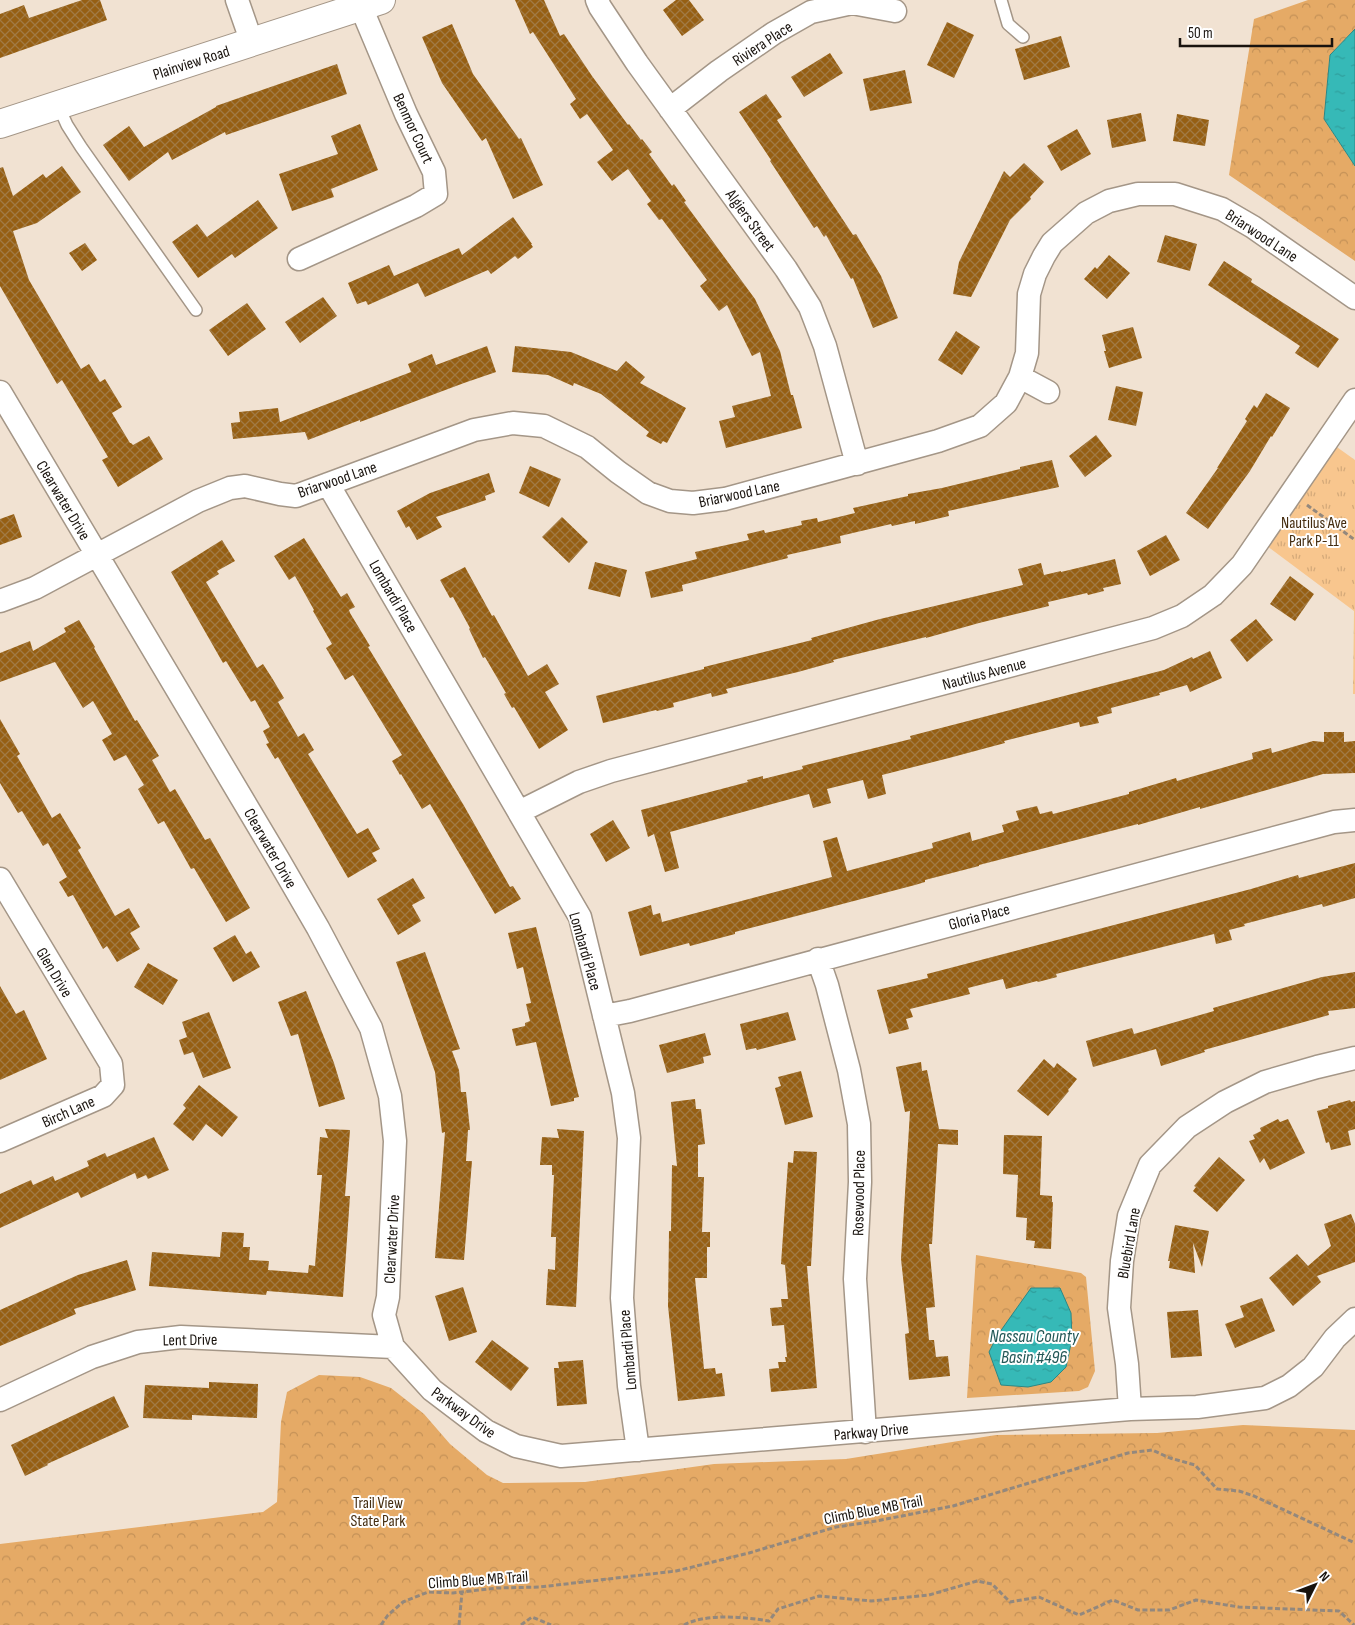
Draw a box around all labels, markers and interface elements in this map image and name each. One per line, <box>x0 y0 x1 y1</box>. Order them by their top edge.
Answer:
scale bar <box>1180 15 1332 47</box>
street label: Riviera Place <box>729 18 796 71</box>
text: 50 m <box>1188 24 1213 43</box>
street label: Plainview Road <box>151 42 232 85</box>
street label: Benmor Court <box>388 91 437 167</box>
street label: Algiers Street <box>720 185 779 256</box>
street label: Briarwood Lane <box>1221 206 1301 267</box>
street label: Clearwater Drive <box>32 458 94 544</box>
street label: Briarwood Lane <box>295 458 380 503</box>
street label: Briarwood Lane <box>697 477 782 512</box>
park label: Nautilus Ave Park P-11 <box>1281 514 1347 551</box>
street label: Lombardi Place <box>364 557 421 636</box>
street label: Nautilus Avenue <box>940 654 1028 695</box>
street label: Clearwater Drive <box>239 805 300 892</box>
street label: Gloria Place <box>947 900 1012 935</box>
street label: Lombardi Place <box>564 910 605 993</box>
street label: Glen Drive <box>31 944 76 1001</box>
street label: Birch Lane <box>39 1092 98 1132</box>
street label: Rosewood Place <box>849 1150 870 1236</box>
street label: Clearwater Drive <box>381 1194 404 1284</box>
street label: Bluebird Lane <box>1114 1206 1145 1280</box>
street label: Lombardi Place <box>616 1309 641 1391</box>
water label: Nassau County Basin #496 <box>989 1326 1080 1368</box>
street label: Lent Drive <box>163 1331 217 1350</box>
street label: Parkway Drive <box>427 1384 499 1443</box>
street label: Parkway Drive <box>833 1420 909 1445</box>
street label: Climb Blue MB Trail <box>822 1492 924 1529</box>
park label: Trail View State Park <box>351 1494 405 1531</box>
north arrow <box>1290 1560 1340 1610</box>
street label: Climb Blue MB Trail <box>427 1568 529 1593</box>
text: N <box>1315 1568 1333 1585</box>

